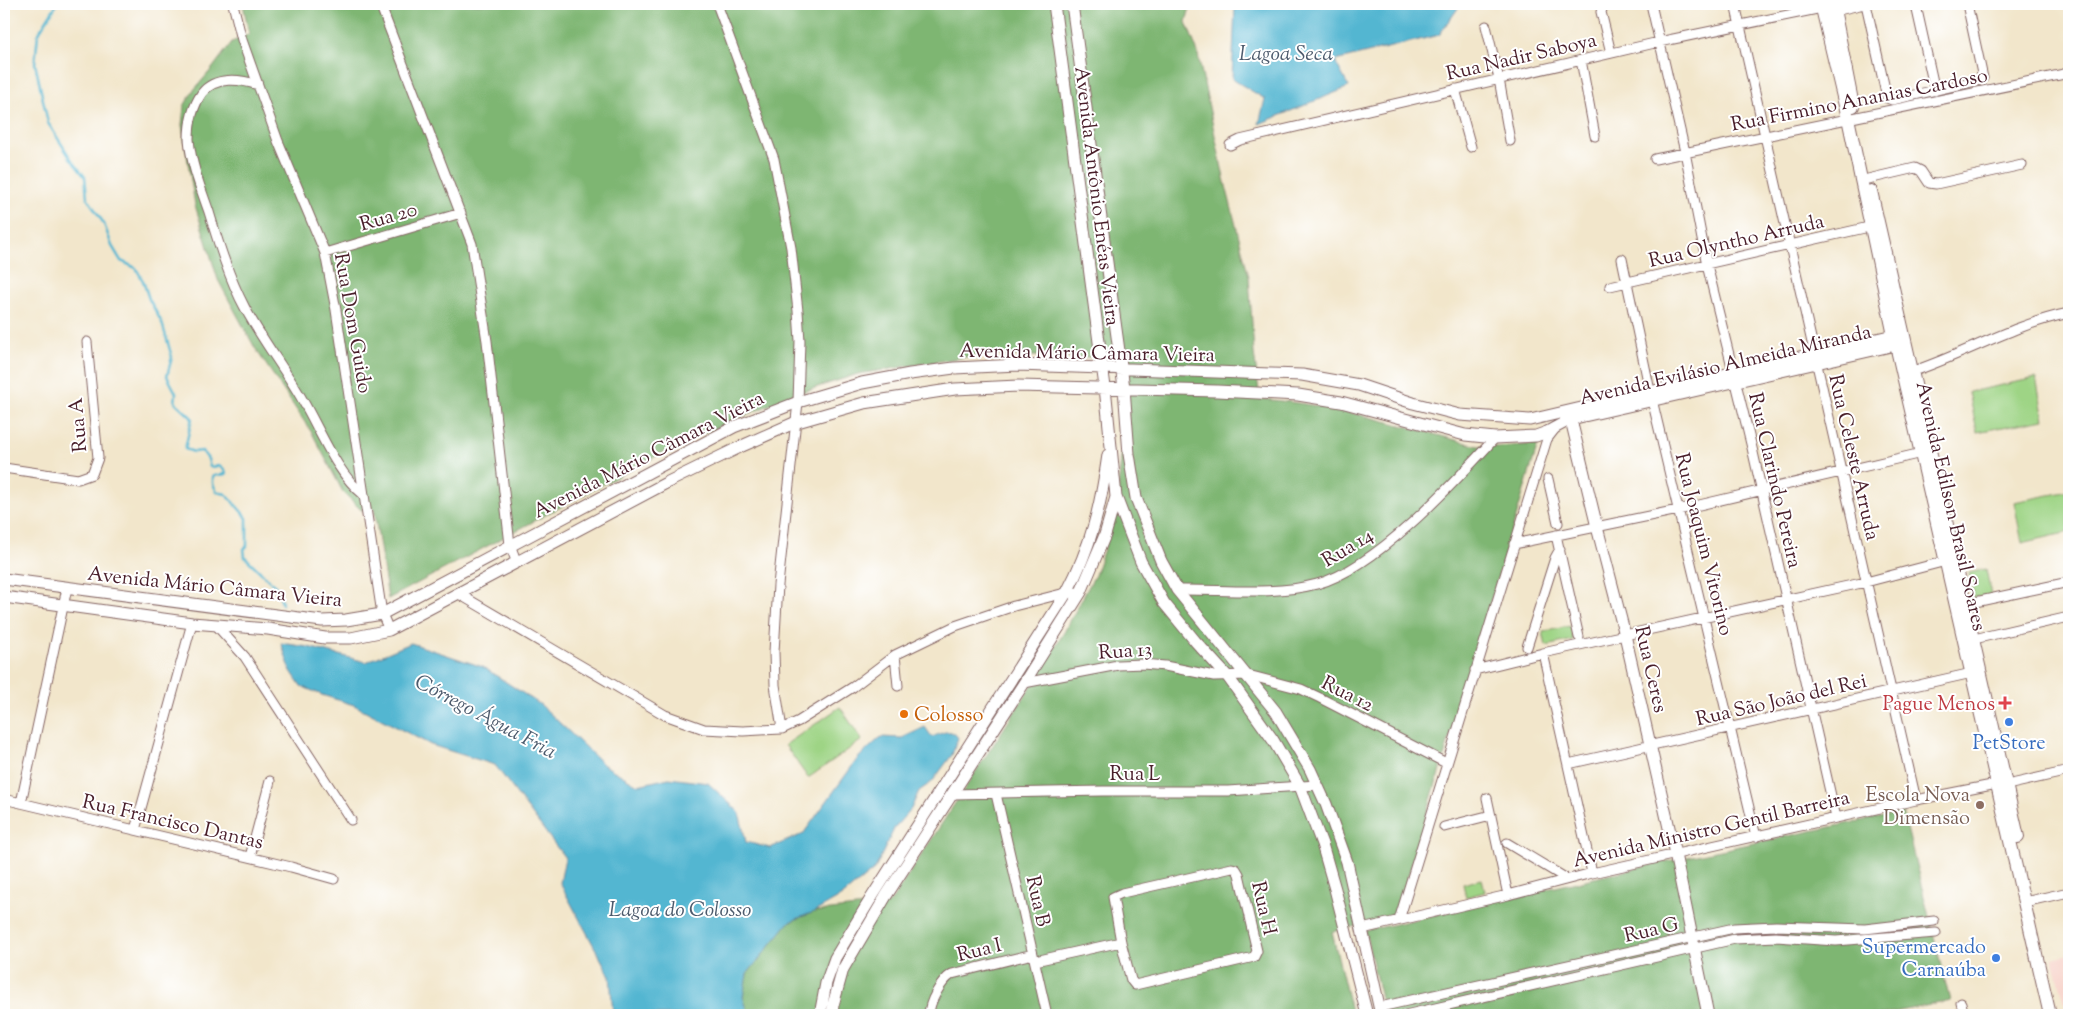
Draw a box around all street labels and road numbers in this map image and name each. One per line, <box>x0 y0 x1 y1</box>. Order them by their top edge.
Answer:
street label: Rua Nadir Saboya <box>1443 27 1600 90</box>
street label: Rua Firmino Ananias Cardoso <box>1729 62 1990 141</box>
street label: Avenida Antônio Enéas Vieira <box>1065 65 1126 328</box>
street label: Rua 20 <box>356 196 421 240</box>
street label: Rua Olyntho Arruda <box>1646 208 1827 277</box>
street label: Rua Dom Guido <box>325 251 378 396</box>
street label: Avenida Evilásio Almeida Miranda <box>1577 319 1874 414</box>
street label: Avenida Mário Câmara Vieira <box>959 338 1215 371</box>
street label: Rua Celeste Arruda <box>1819 372 1886 543</box>
street label: Avenida Edilson Brasil Soares <box>1907 379 1992 634</box>
street label: Avenida Mário Câmara Vieira <box>529 385 770 527</box>
street label: Rua Clarindo Pereira <box>1739 390 1808 571</box>
street label: Rua A <box>63 396 96 453</box>
street label: Rua Joaquim Vitorino <box>1666 450 1739 639</box>
street label: Rua 14 <box>1317 522 1380 576</box>
street label: Avenida Mário Câmara Vieira <box>86 561 343 616</box>
street label: Rua Ceres <box>1625 623 1674 716</box>
street label: Rua 13 <box>1097 636 1153 669</box>
street label: Rua São João del Rei <box>1693 668 1870 735</box>
street label: Rua 12 <box>1316 670 1378 721</box>
street label: Rua L <box>1110 761 1160 790</box>
street label: Avenida Ministro Gentil Barreira <box>1570 784 1853 876</box>
street label: Rua Francisco Dantas <box>79 788 266 858</box>
street label: Rua B <box>1017 873 1057 930</box>
street label: Rua H <box>1242 879 1283 939</box>
street label: Rua G <box>1621 911 1682 952</box>
street label: Rua I <box>954 932 1006 971</box>

